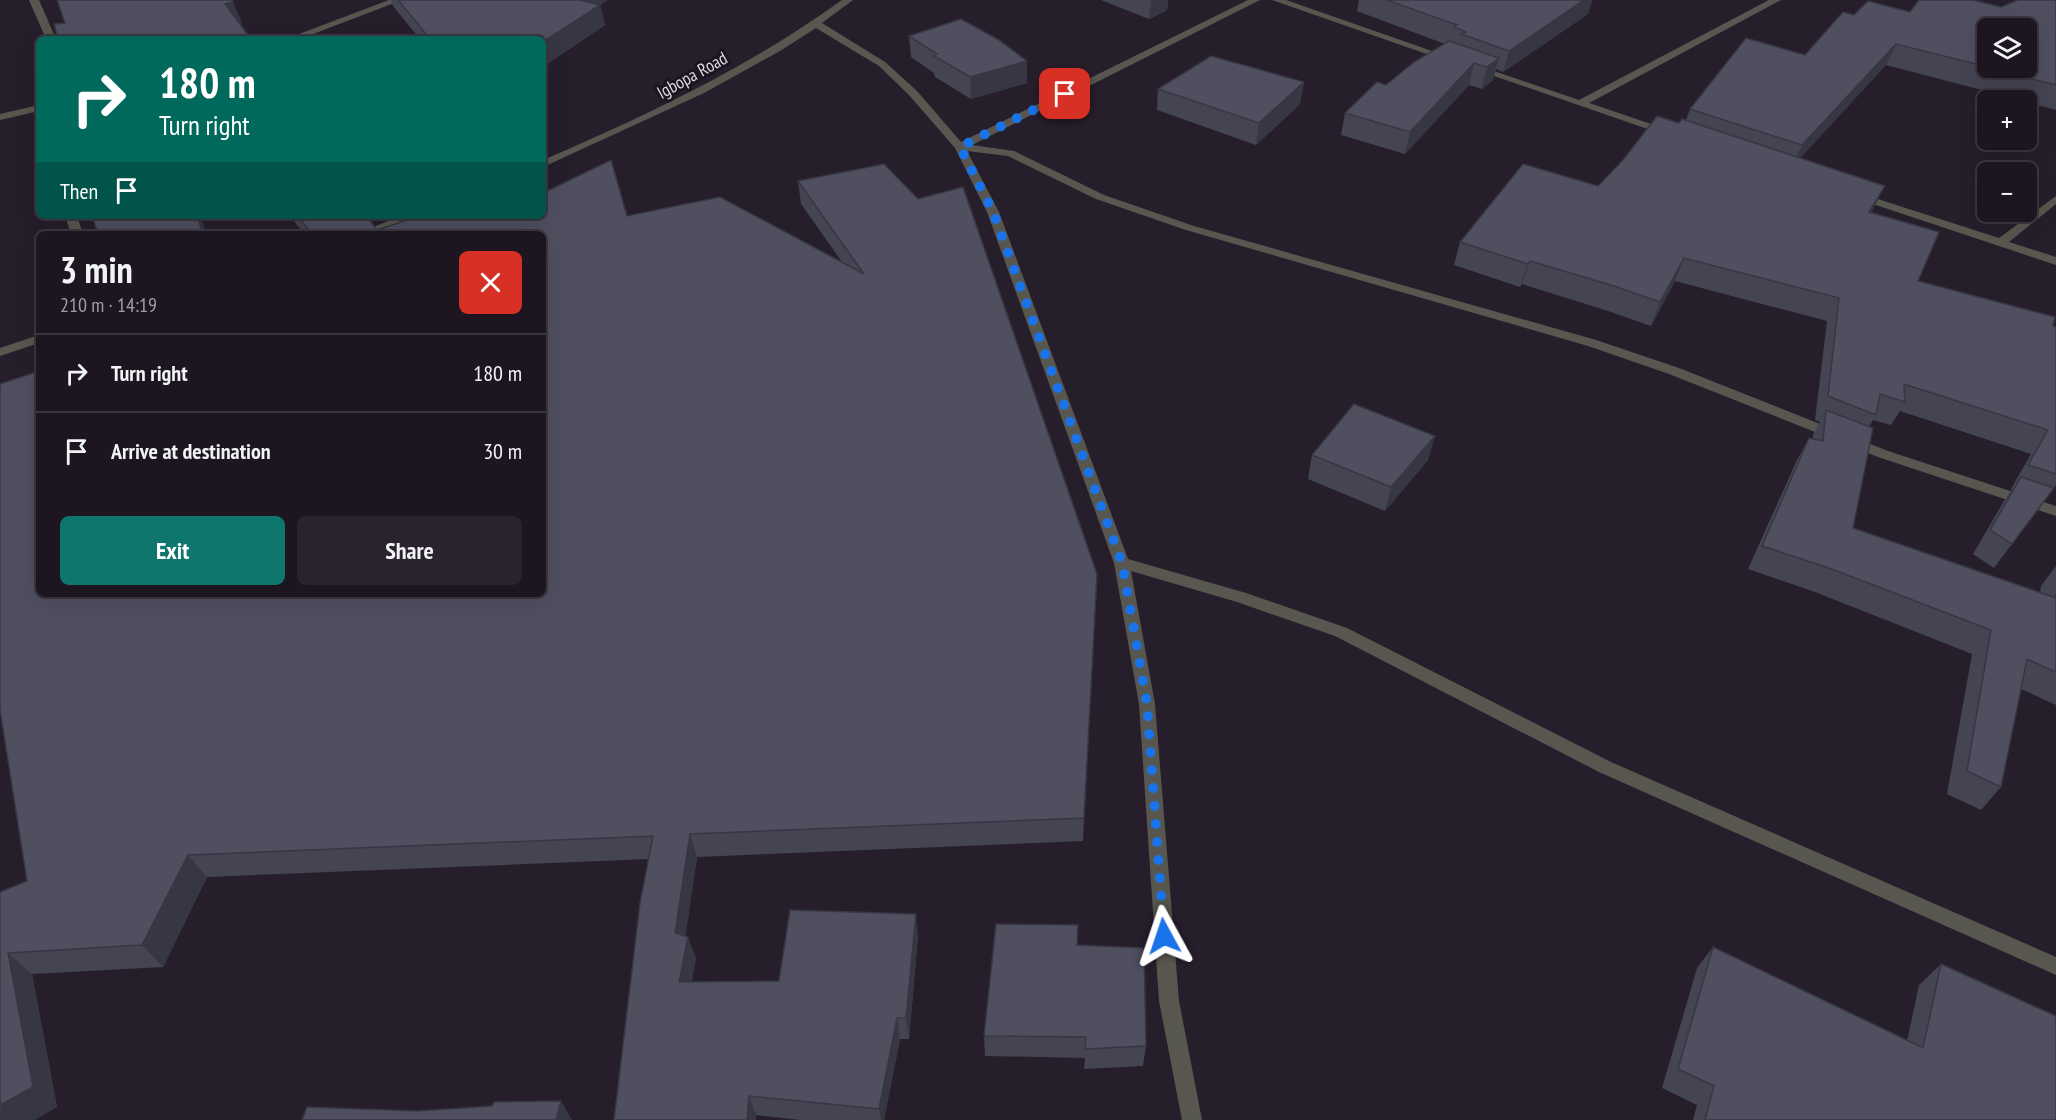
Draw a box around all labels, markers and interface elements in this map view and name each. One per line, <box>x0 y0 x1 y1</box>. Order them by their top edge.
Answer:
map controls <box>1977 18 2037 222</box>
button: layers <box>1977 18 2037 78</box>
street label: Igbopa Road <box>653 46 731 104</box>
text: 180 m <box>159 55 256 110</box>
icon: right <box>60 60 138 138</box>
pin <box>1039 68 1090 119</box>
icon: arrive <box>1048 77 1081 110</box>
button: + <box>1977 90 2037 150</box>
text: Turn right <box>159 108 250 142</box>
button: − <box>1977 162 2037 222</box>
icon: arrive <box>110 174 143 207</box>
text: Then <box>60 177 98 205</box>
text: 3 min <box>60 246 133 293</box>
button: close <box>459 251 522 314</box>
text: 210 m · 14:19 <box>60 292 157 318</box>
icon: right <box>60 357 93 390</box>
text: Turn right <box>111 359 188 387</box>
text: 180 m <box>473 359 522 387</box>
icon: arrive <box>60 435 93 468</box>
text: Arrive at destination <box>111 437 271 465</box>
text: 30 m <box>483 437 522 465</box>
button: Exit <box>60 516 285 585</box>
button: Share <box>297 516 522 585</box>
position arrow <box>1132 904 1196 968</box>

